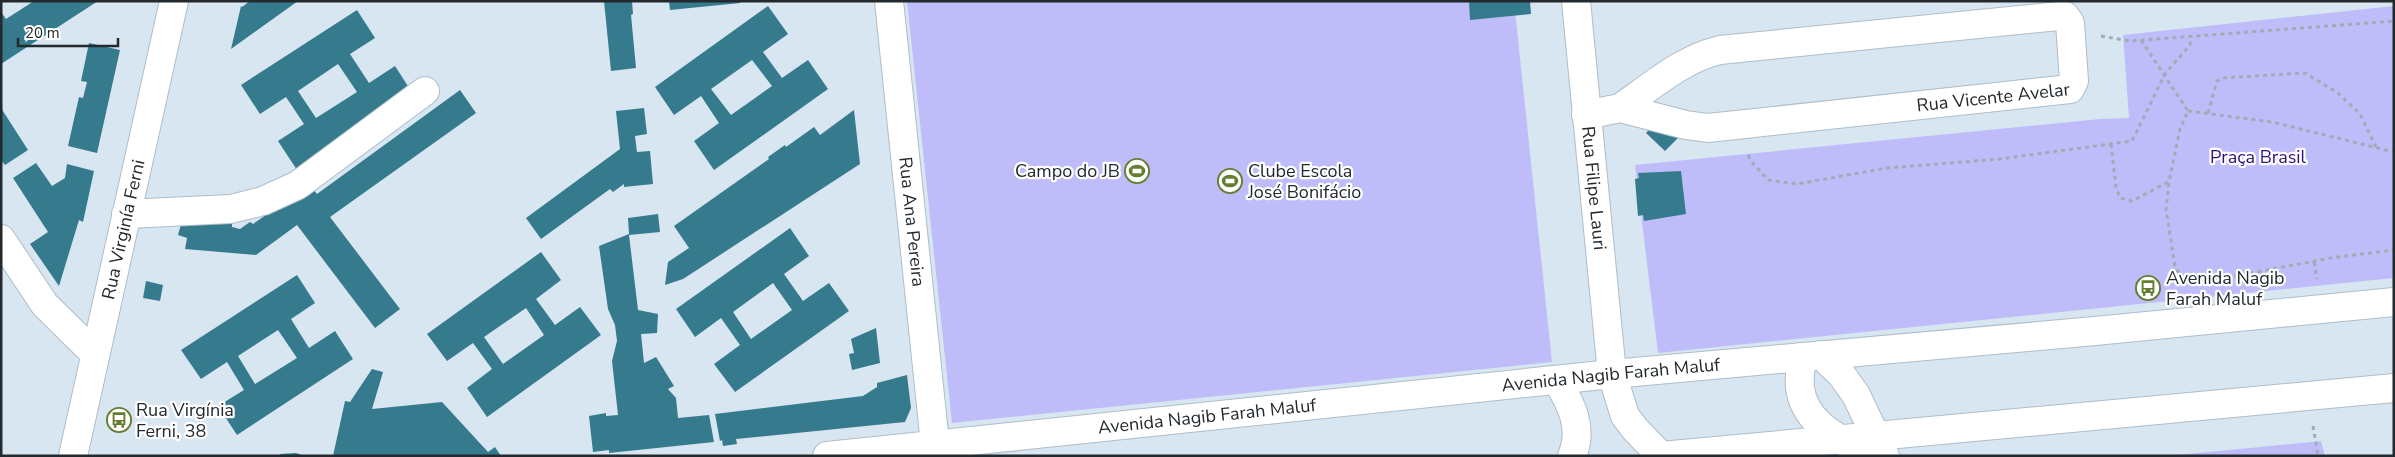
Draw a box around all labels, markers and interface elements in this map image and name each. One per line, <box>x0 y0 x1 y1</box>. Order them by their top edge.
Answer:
scale bar <box>18 15 118 47</box>
text: 20 m <box>25 23 60 43</box>
street label: Rua Vicente Avelar <box>1915 77 2072 117</box>
street label: Rua Filipe Lauri <box>1576 125 1612 251</box>
park label: Praça Brasil <box>2210 145 2307 169</box>
street label: Rua Ana Pereira <box>893 156 931 288</box>
street label: Rua Virginía Ferni <box>96 157 150 302</box>
sports icon: Campo do JB <box>1124 158 1150 184</box>
place label: Campo do JB <box>1015 159 1120 183</box>
place label: Clube Escola José Bonifácio <box>1247 159 1361 204</box>
sports icon: Clube Escola José Bonifácio <box>1217 168 1243 194</box>
place label: Avenida Nagib Farah Maluf <box>2166 266 2285 311</box>
bus stop icon: Avenida Nagib Farah Maluf <box>2135 275 2161 301</box>
street label: Avenida Nagib Farah Maluf <box>1500 352 1722 397</box>
street label: Avenida Nagib Farah Maluf <box>1097 393 1318 440</box>
place label: Rua Virgínia Ferni, 38 <box>136 398 234 443</box>
bus stop icon: Rua Virgínia Ferni, 38 <box>106 407 132 433</box>

